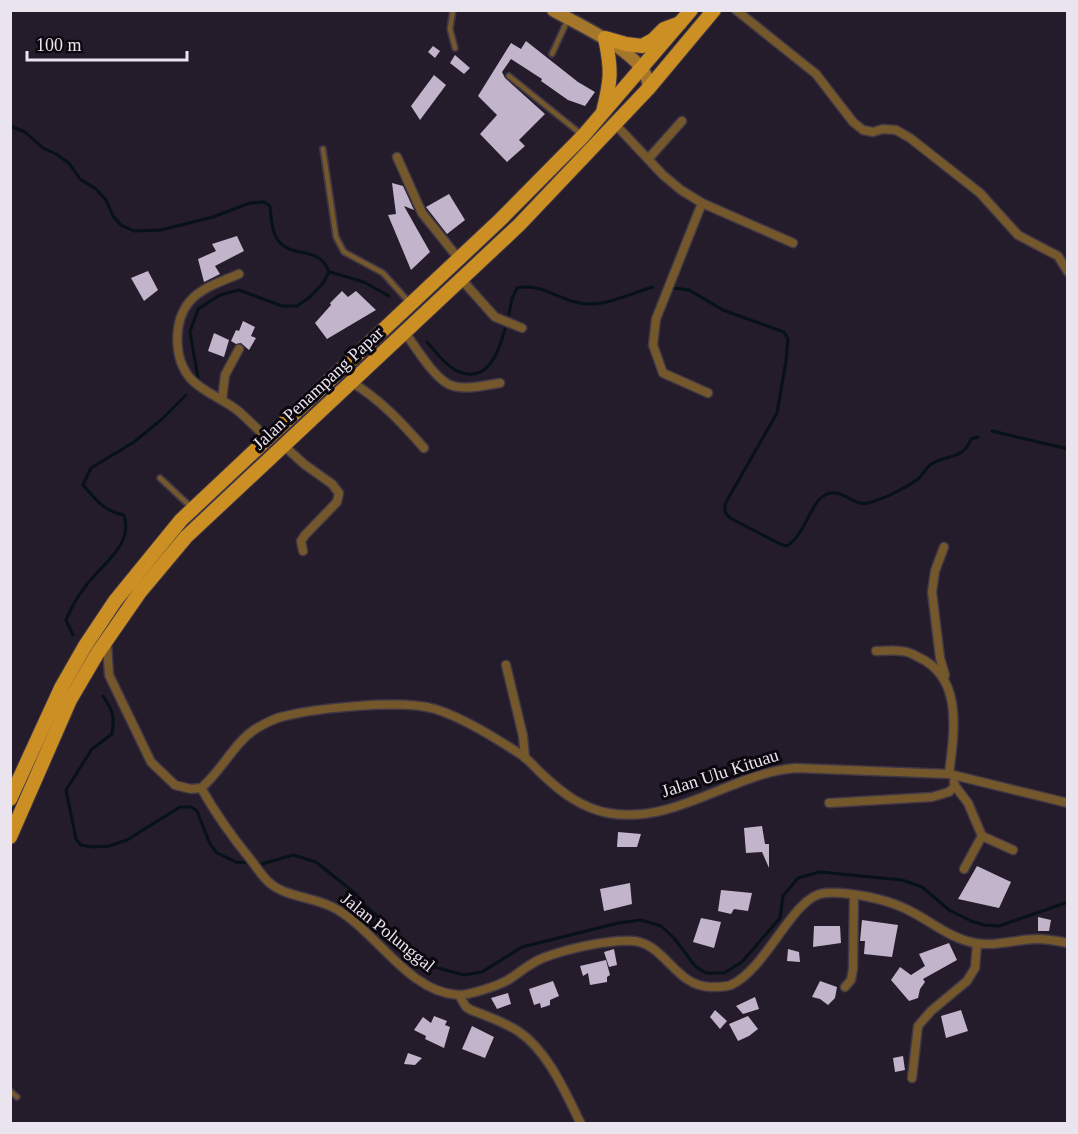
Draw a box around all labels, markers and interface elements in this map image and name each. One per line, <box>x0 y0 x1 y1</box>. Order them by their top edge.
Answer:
scale bar <box>27 24 188 62</box>
text: 100 m <box>36 35 82 55</box>
street label: Jalan Penampang Papar <box>249 322 387 454</box>
street label: Jalan Ulu Kituau <box>659 745 781 801</box>
street label: Jalan Polunggal <box>337 888 439 976</box>

